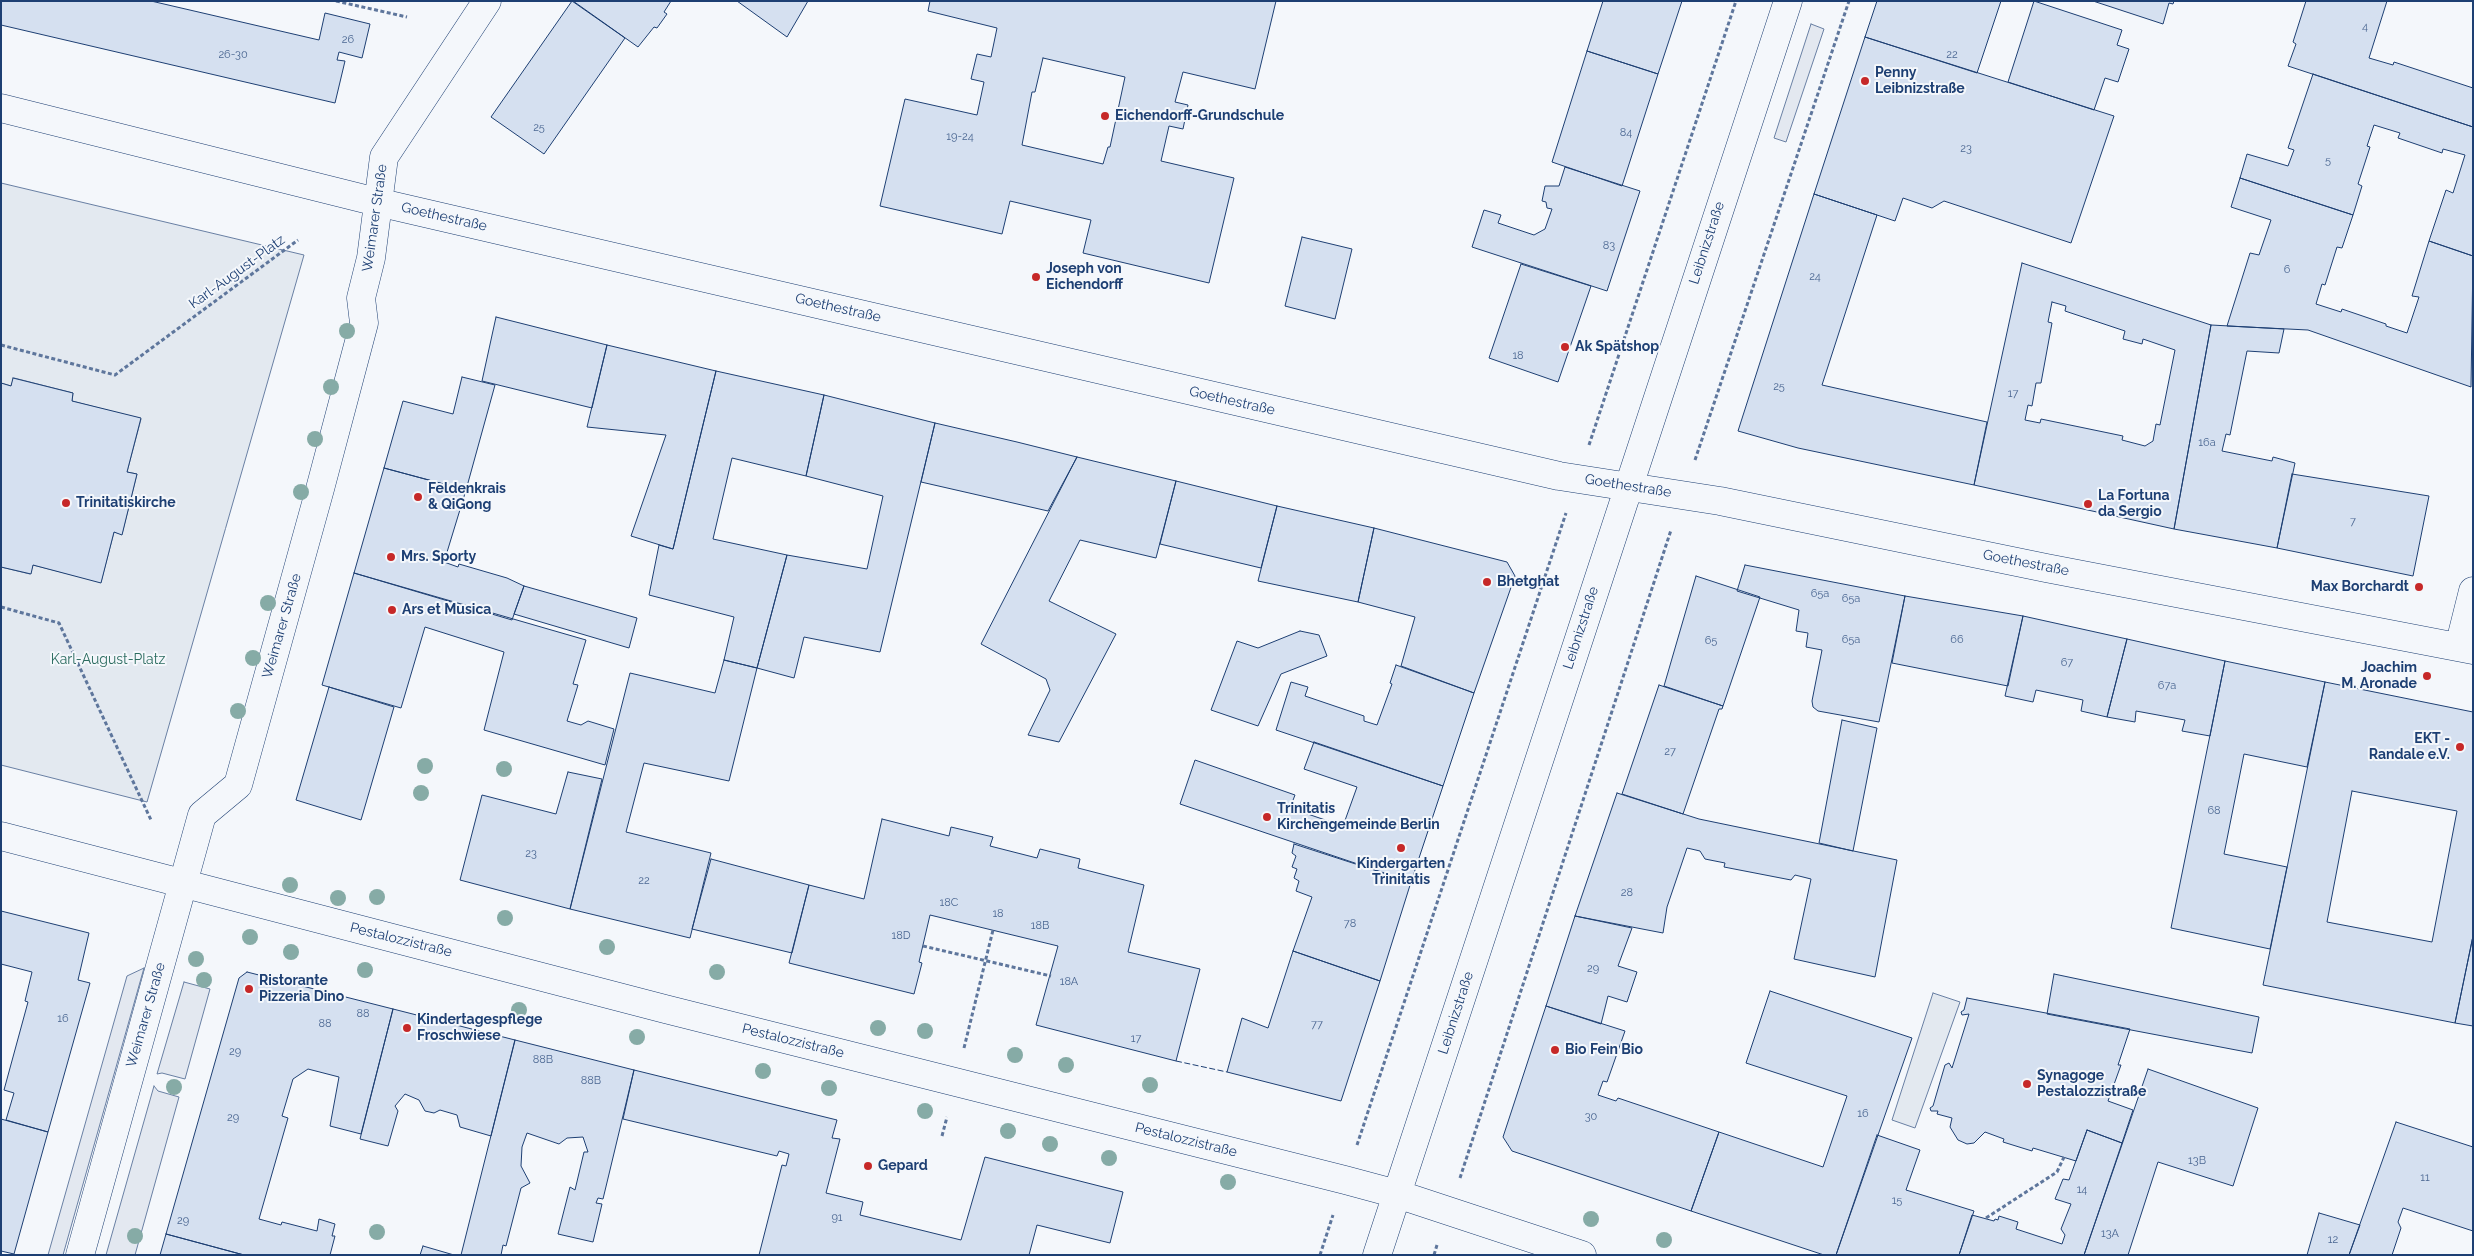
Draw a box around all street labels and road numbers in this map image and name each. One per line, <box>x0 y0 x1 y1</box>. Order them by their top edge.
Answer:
street label: Weimarer Straße <box>359 163 391 273</box>
street label: Goethestraße <box>399 199 489 235</box>
street label: Leibnizstraße <box>1686 200 1728 286</box>
street label: Karl-August-Platz <box>186 232 288 312</box>
street label: Goethestraße <box>793 290 883 326</box>
street label: Goethestraße <box>1187 383 1277 419</box>
street label: Goethestraße <box>1583 471 1673 501</box>
street label: Goethestraße <box>1981 546 2071 580</box>
street label: Weimarer Straße <box>259 572 305 680</box>
street label: Leibnizstraße <box>1560 585 1602 671</box>
street label: Pestalozzistraße <box>348 919 454 961</box>
street label: Weimarer Straße <box>123 961 169 1069</box>
street label: Leibnizstraße <box>1435 970 1477 1056</box>
street label: Pestalozzistraße <box>740 1020 846 1062</box>
street label: Pestalozzistraße <box>1133 1119 1239 1161</box>

